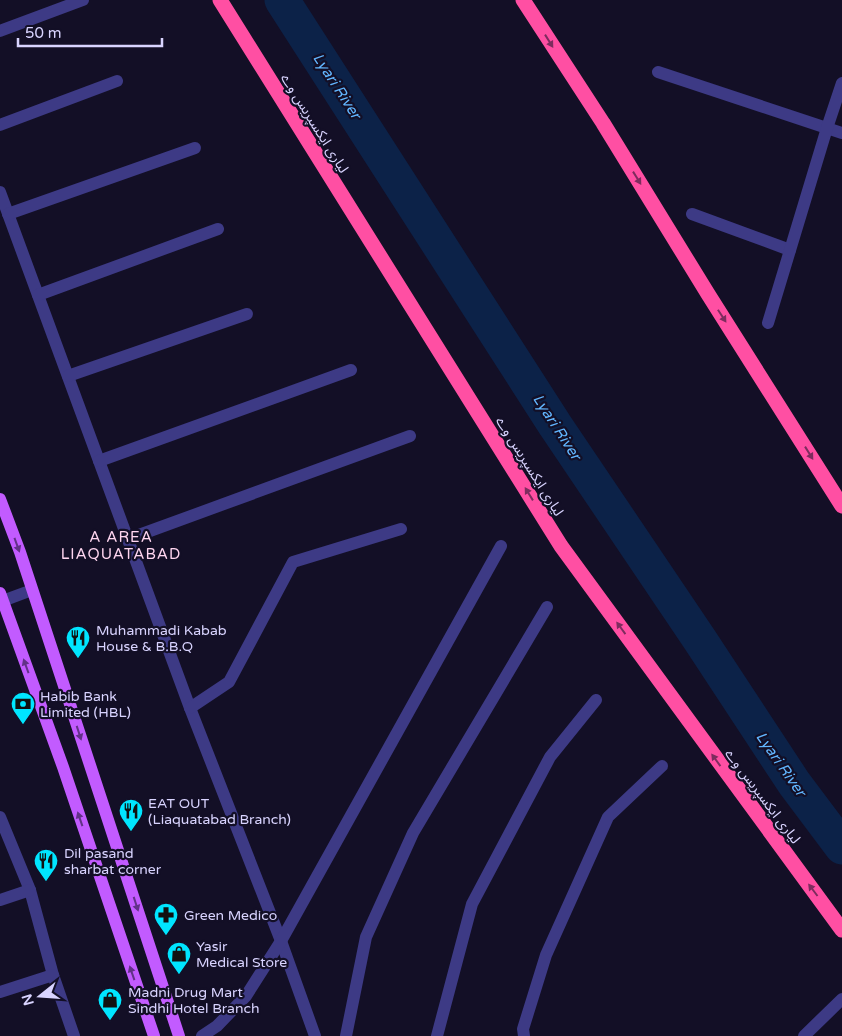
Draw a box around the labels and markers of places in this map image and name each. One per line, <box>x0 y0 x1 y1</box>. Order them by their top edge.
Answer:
place label: Muhammadi Kabab House & B.B.Q <box>96 622 227 655</box>
restaurant icon: Muhammadi Kabab House & B.B.Q <box>65 625 91 659</box>
place label: Habib Bank Limited (HBL) <box>40 688 131 721</box>
bank icon: Habib Bank Limited (HBL) <box>10 691 36 725</box>
place label: EAT OUT (Liaquatabad Branch) <box>148 795 291 828</box>
restaurant icon: EAT OUT (Liaquatabad Branch) <box>118 798 144 832</box>
place label: Dil pasand sharbat corner <box>64 845 162 878</box>
restaurant icon: Dil pasand sharbat corner <box>33 848 59 882</box>
pharmacy icon: Green Medico <box>153 902 179 936</box>
place label: Green Medico <box>184 907 277 924</box>
place label: Yasir Medical Store <box>196 938 287 971</box>
shop icon: Yasir Medical Store <box>166 941 192 975</box>
place label: Madni Drug Mart Sindhi Hotel Branch <box>128 984 259 1017</box>
shop icon: Madni Drug Mart Sindhi Hotel Branch <box>97 987 123 1021</box>

